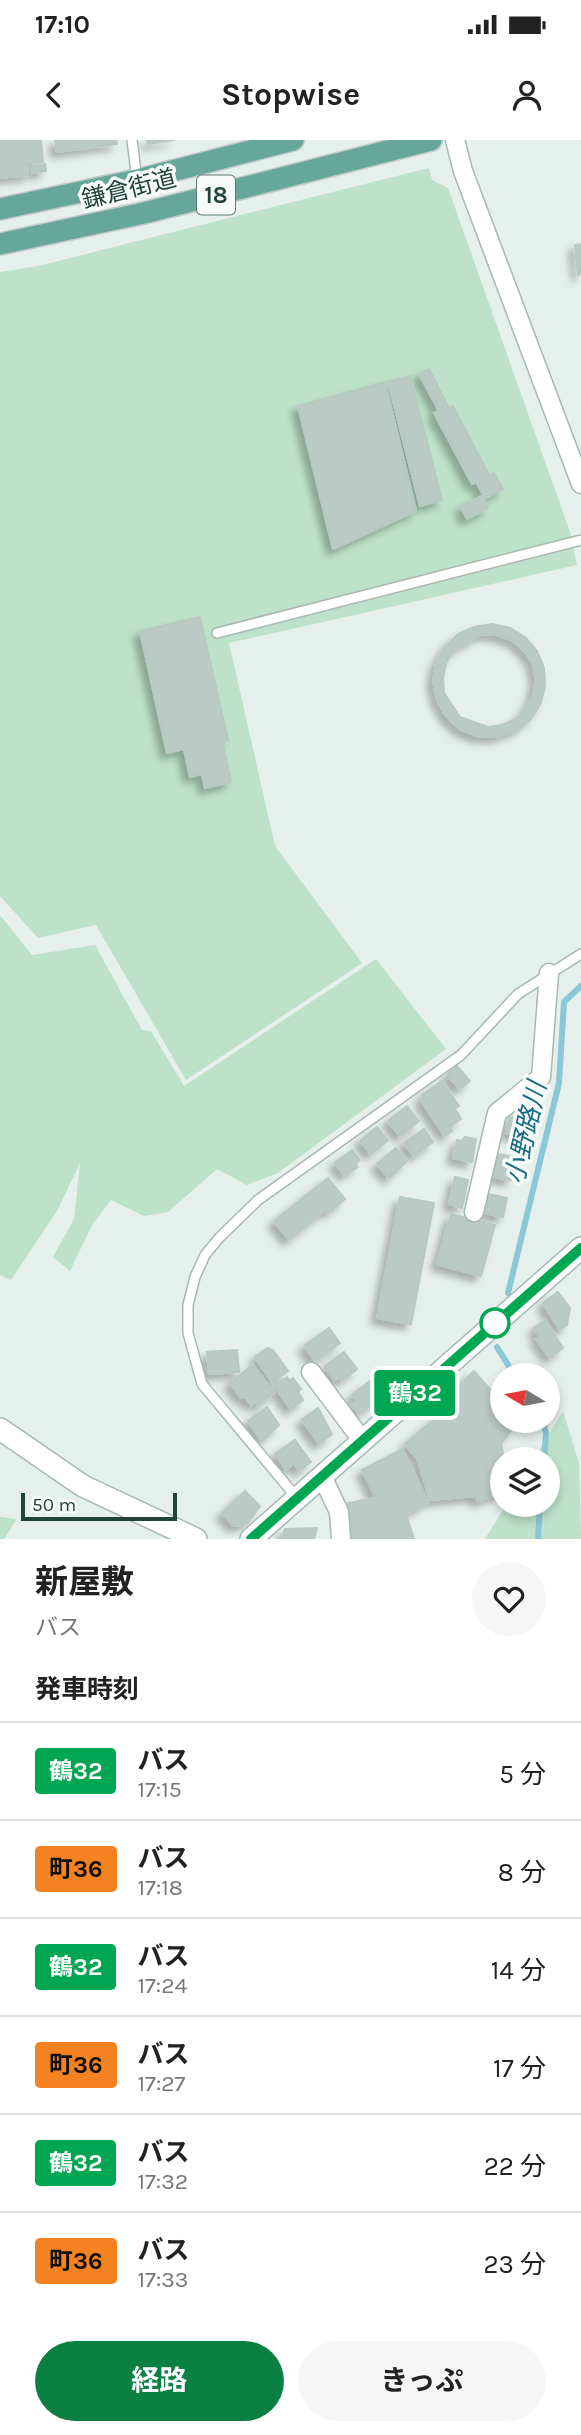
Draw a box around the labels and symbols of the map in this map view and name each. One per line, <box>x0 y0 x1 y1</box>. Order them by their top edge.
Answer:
street label: 鎌倉街道 <box>79 164 179 214</box>
road number: 18 <box>197 176 235 214</box>
water label: 小野路川 <box>499 1076 553 1187</box>
unlabelled marker <box>480 1308 510 1338</box>
north arrow <box>490 1363 560 1433</box>
line badge: 鶴32 <box>375 1370 455 1416</box>
scale bar <box>21 1490 177 1522</box>

